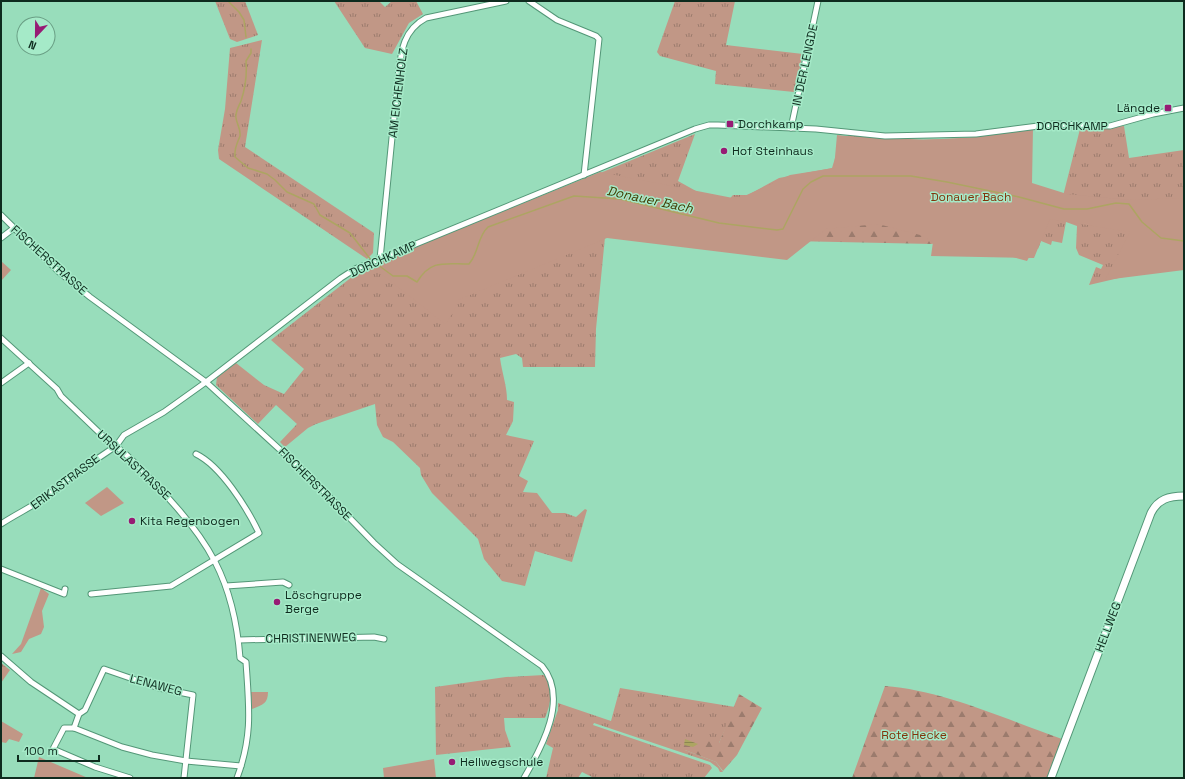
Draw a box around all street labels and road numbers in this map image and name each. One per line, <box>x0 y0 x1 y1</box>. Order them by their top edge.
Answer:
street label: IN DER LENGDE <box>789 22 822 107</box>
street label: AM EICHENHOLZ <box>385 47 411 139</box>
street label: DORCHKAMP <box>1036 118 1108 134</box>
street label: FISCHERSTRASSE <box>7 222 91 299</box>
street label: DORCHKAMP <box>347 237 419 281</box>
street label: URSULASTRASSE <box>94 427 175 504</box>
street label: FISCHERSTRASSE <box>275 444 355 524</box>
street label: ERIKASTRASSE <box>27 451 103 513</box>
street label: HELLWEG <box>1091 600 1125 654</box>
street label: CHRISTINENWEG <box>265 629 357 647</box>
street label: LENAWEG <box>128 670 184 700</box>

